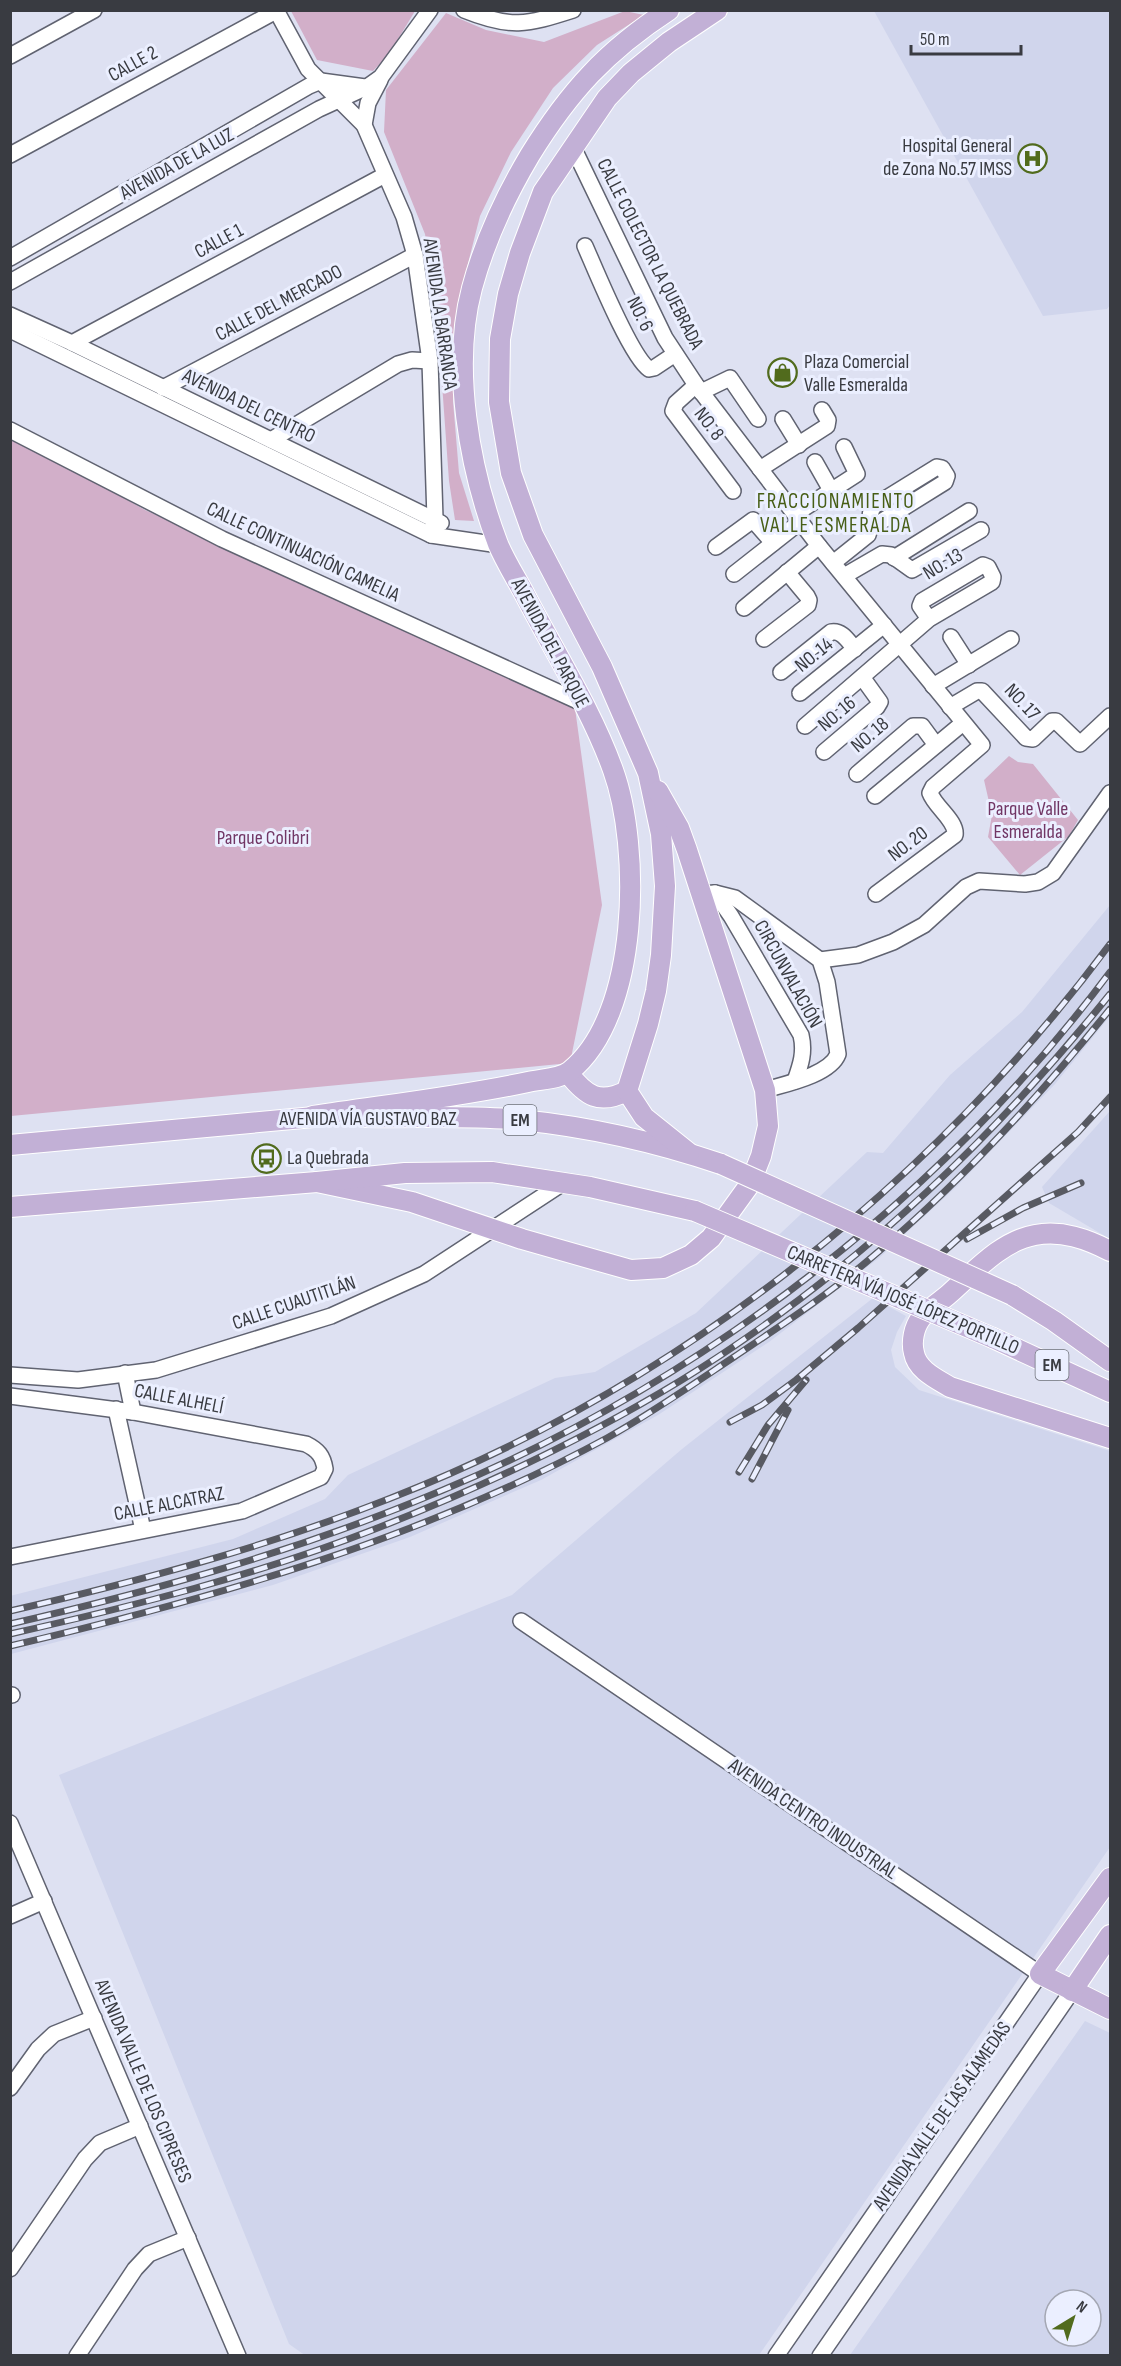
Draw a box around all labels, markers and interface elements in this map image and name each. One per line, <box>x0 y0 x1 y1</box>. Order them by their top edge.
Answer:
scale bar <box>911 18 1020 56</box>
text: 50 m <box>920 29 950 50</box>
street label: CALLE 2 <box>104 41 162 87</box>
street label: AVENIDA DE LA LUZ <box>115 123 238 206</box>
place label: Hospital General de Zona No.57 IMSS <box>883 134 1012 181</box>
hospital icon: Hospital General de Zona No.57 IMSS <box>1017 142 1049 174</box>
street label: CALLE COLECTOR LA QUEBRADA <box>591 155 709 354</box>
street label: CALLE 1 <box>191 218 247 264</box>
street label: AVENIDA LA BARRANCA <box>417 236 463 392</box>
street label: CALLE DEL MERCADO <box>211 259 347 347</box>
street label: NO. 6 <box>621 293 659 335</box>
place label: Plaza Comercial Valle Esmeralda <box>804 350 909 397</box>
shop icon: Plaza Comercial Valle Esmeralda <box>767 357 799 389</box>
street label: AVENIDA DEL CENTRO <box>178 363 319 448</box>
street label: NO. 8 <box>689 403 729 445</box>
district label: FRACCIONAMIENTO VALLE ESMERALDA <box>757 489 915 538</box>
street label: CALLE CONTINUACIÓN CAMELIA <box>203 497 404 607</box>
street label: NO. 13 <box>919 543 967 585</box>
street label: AVENIDA DEL PARQUE <box>505 573 594 712</box>
street label: NO. 14 <box>790 632 838 678</box>
street label: NO. 17 <box>999 679 1045 725</box>
street label: NO. 16 <box>813 691 861 737</box>
street label: NO. 18 <box>846 712 894 758</box>
park label: Parque Valle Esmeralda <box>988 797 1068 844</box>
street label: NO. 20 <box>883 821 933 867</box>
park label: Parque Colibri <box>217 826 309 850</box>
street label: CIRCUNVALACIÓN <box>749 916 827 1032</box>
road number: EM <box>504 1105 536 1135</box>
street label: AVENIDA VÍA GUSTAVO BAZ <box>278 1107 457 1131</box>
bus stop icon: La Quebrada <box>250 1142 282 1174</box>
place label: La Quebrada <box>287 1146 369 1170</box>
street label: CARRETERA VÍA JOSÉ LÓPEZ PORTILLO <box>783 1240 1023 1360</box>
street label: CALLE CUAUTITLÁN <box>229 1271 359 1335</box>
road number: EM <box>1036 1350 1068 1380</box>
street label: CALLE ALHELÍ <box>132 1379 226 1419</box>
street label: CALLE ALCATRAZ <box>112 1482 226 1526</box>
street label: AVENIDA CENTRO INDUSTRIAL <box>723 1753 903 1885</box>
street label: AVENIDA VALLE DE LOS CIPRESES <box>89 1975 197 2186</box>
street label: AVENIDA VALLE DE LAS ALAMEDAS <box>867 2017 1016 2216</box>
north arrow <box>1043 2288 1103 2348</box>
text: N <box>1072 2297 1091 2317</box>

